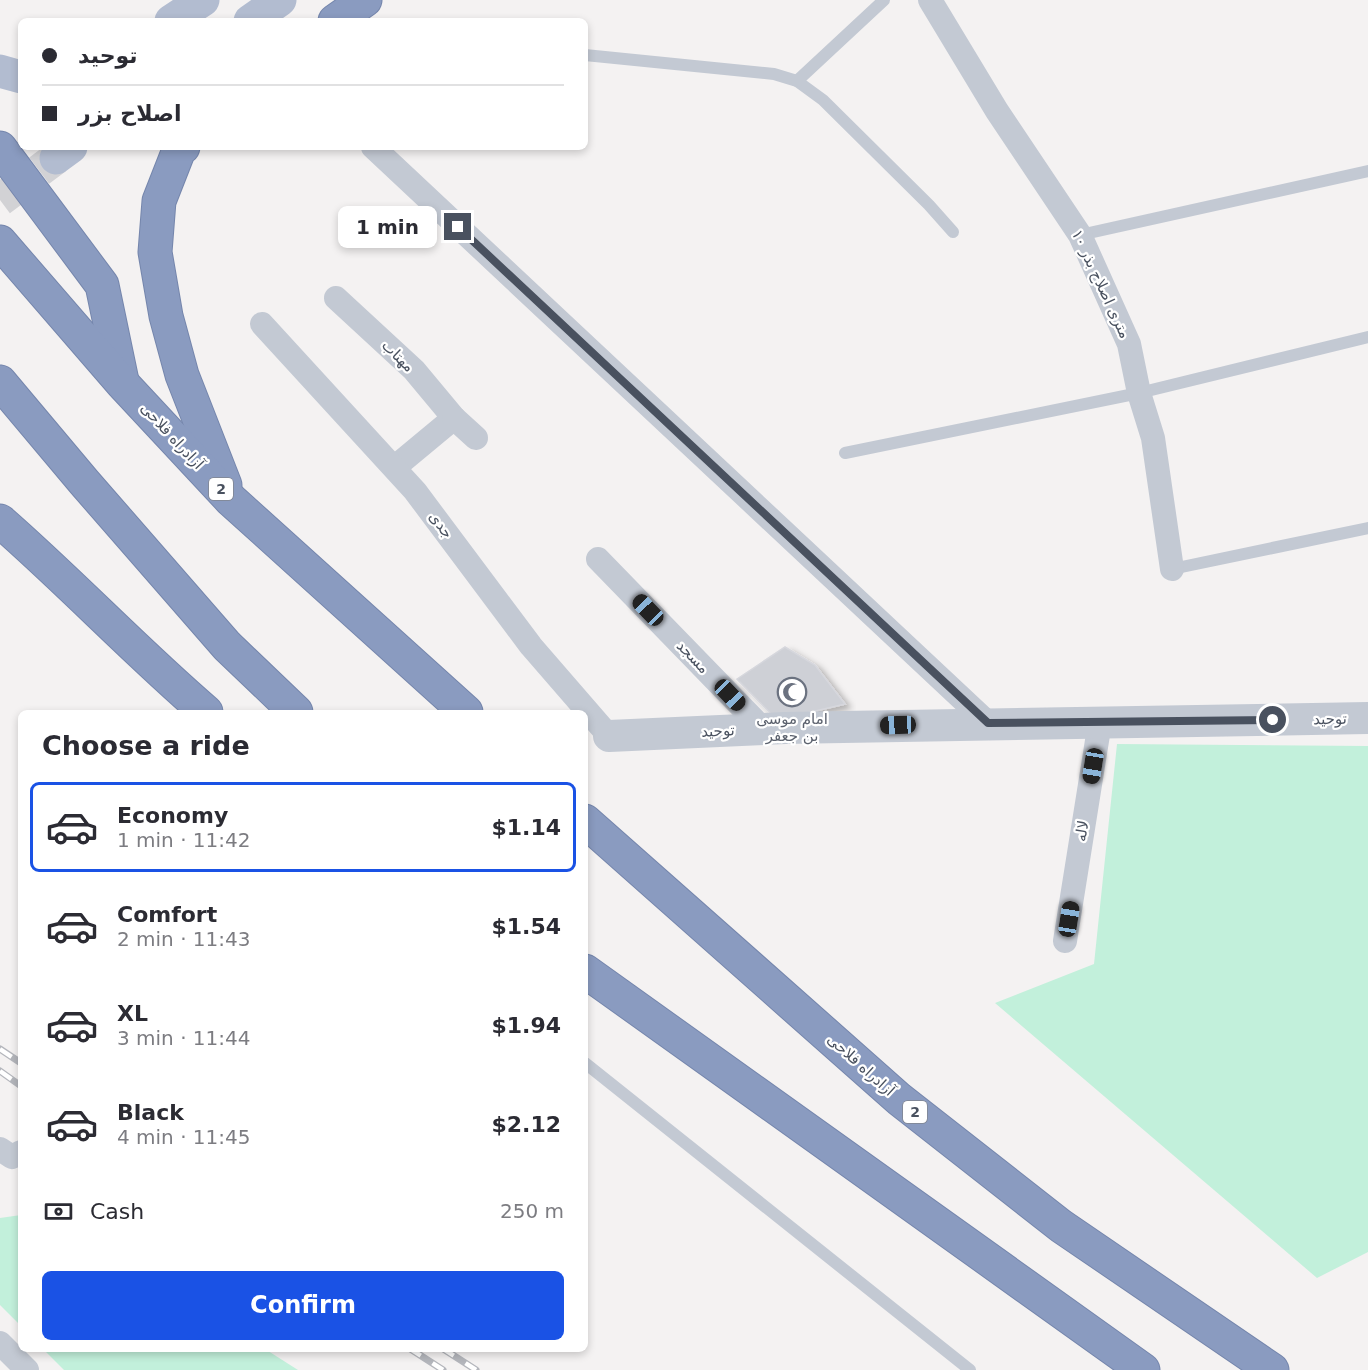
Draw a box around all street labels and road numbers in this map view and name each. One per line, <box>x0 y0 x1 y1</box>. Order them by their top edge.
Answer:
street label: ۱۰ متری اصلاح بذر <box>1068 227 1134 341</box>
street label: مهتاب <box>378 336 418 376</box>
street label: آزادراه فلاحی <box>137 399 208 474</box>
road number: 2 <box>209 478 233 500</box>
street label: جدی <box>425 508 457 542</box>
street label: مسجد <box>673 637 713 677</box>
street label: توحید <box>1313 710 1347 728</box>
street label: توحید <box>701 721 735 741</box>
street label: لاله <box>1071 819 1093 843</box>
street label: آزادراه فلاحی <box>824 1030 899 1100</box>
road number: 2 <box>903 1101 927 1123</box>

